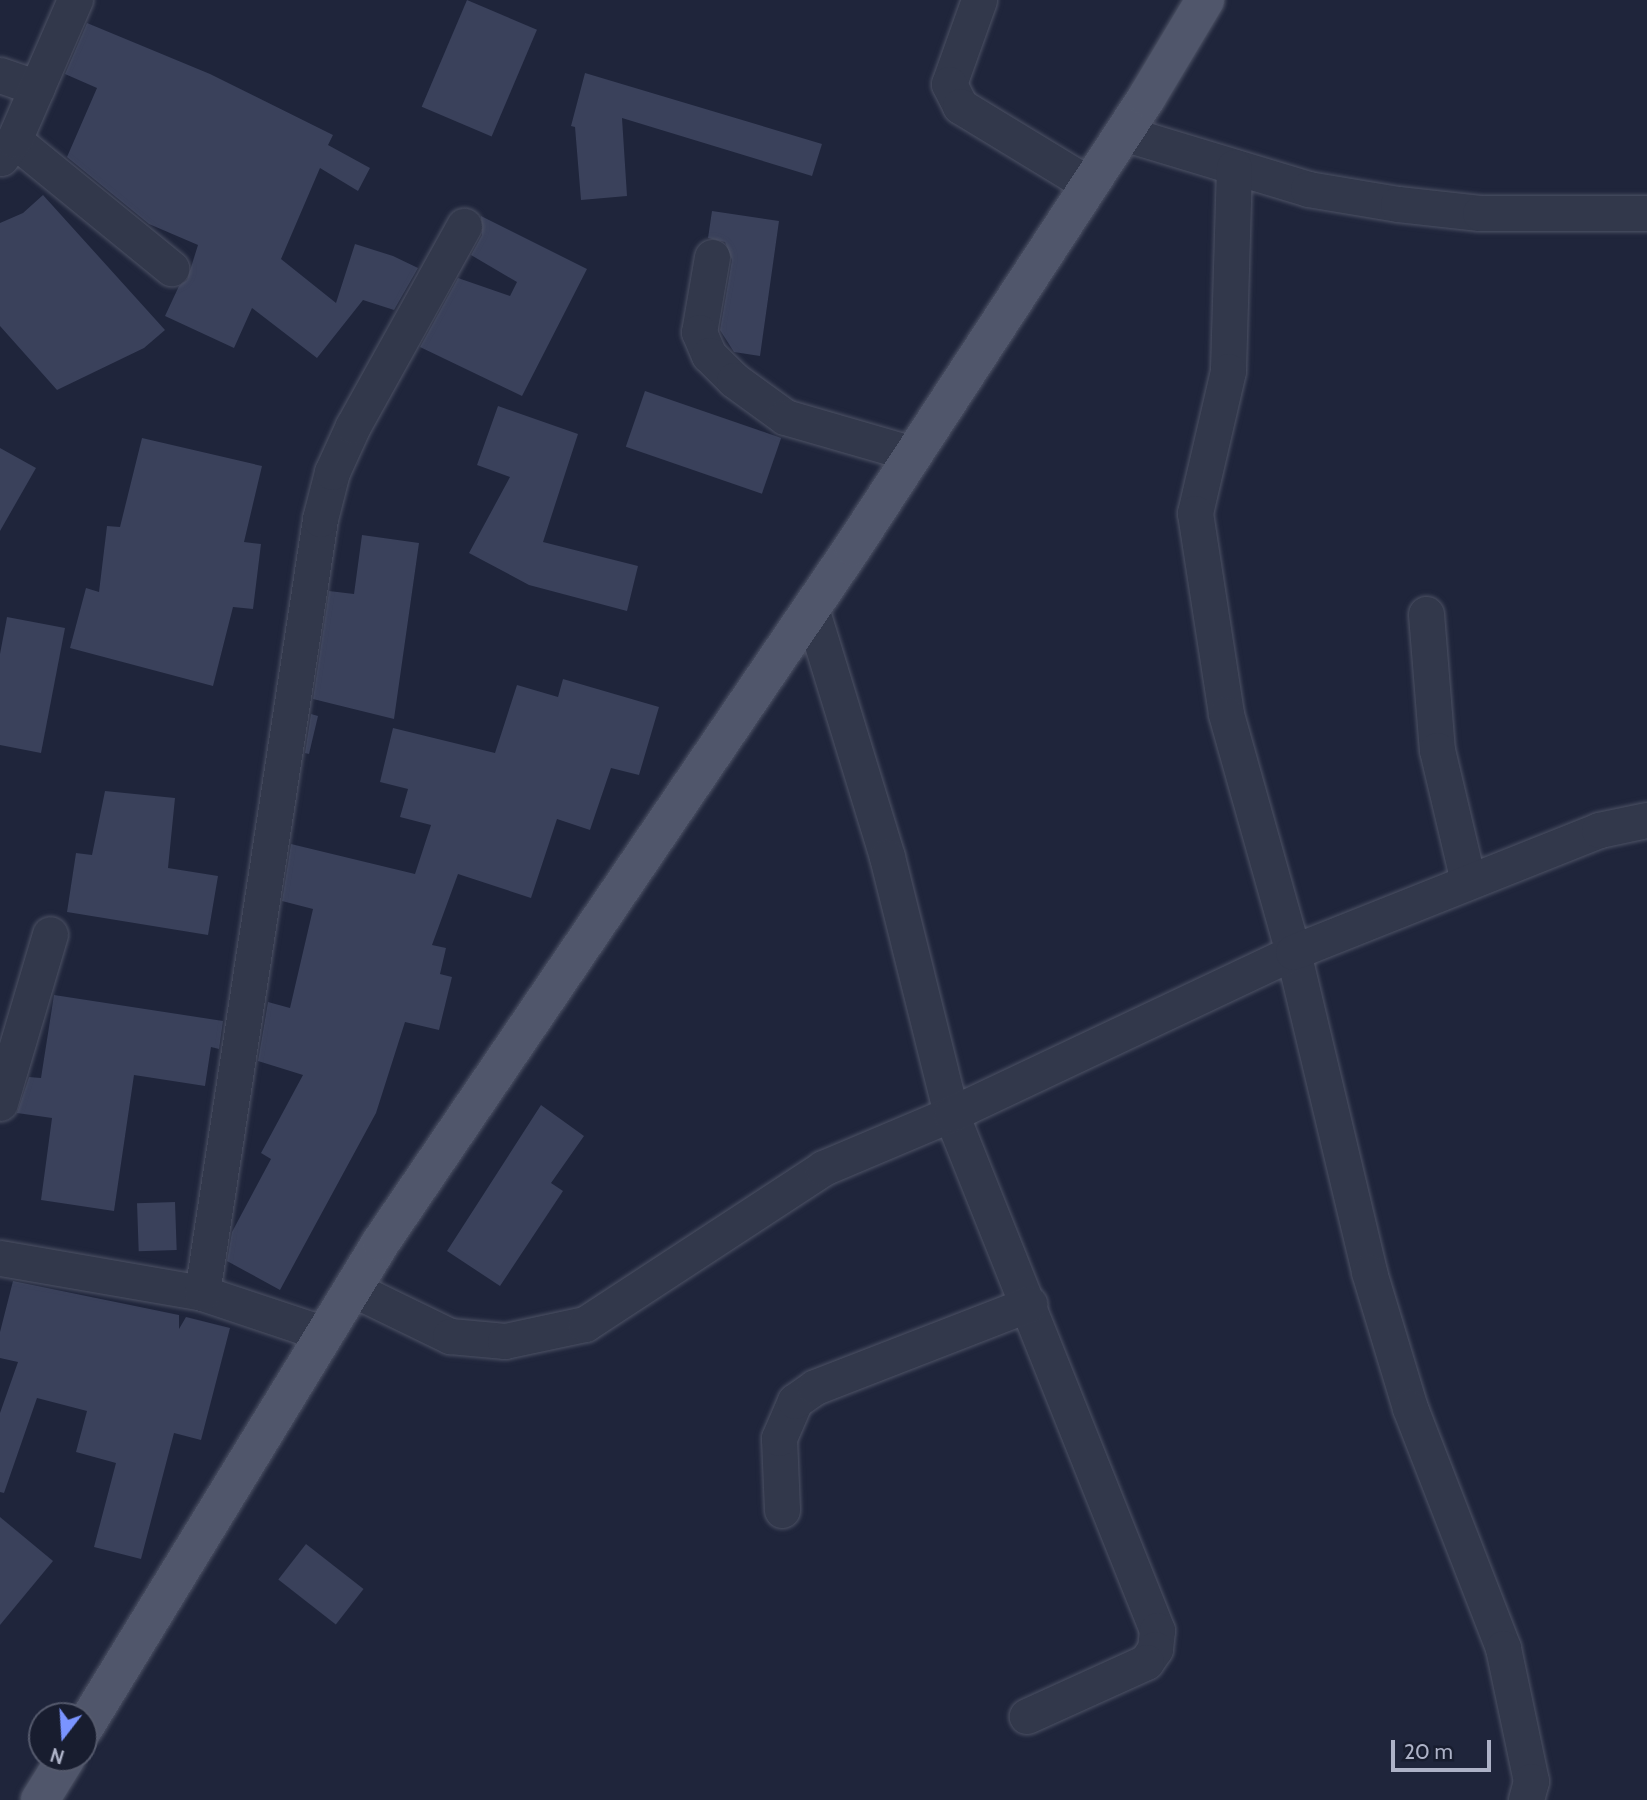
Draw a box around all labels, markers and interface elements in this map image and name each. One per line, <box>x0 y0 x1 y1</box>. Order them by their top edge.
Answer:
north arrow <box>28 1702 98 1772</box>
scale bar <box>1395 1727 1495 1771</box>
text: 20 m <box>1404 1739 1453 1764</box>
text: N <box>48 1743 67 1769</box>

